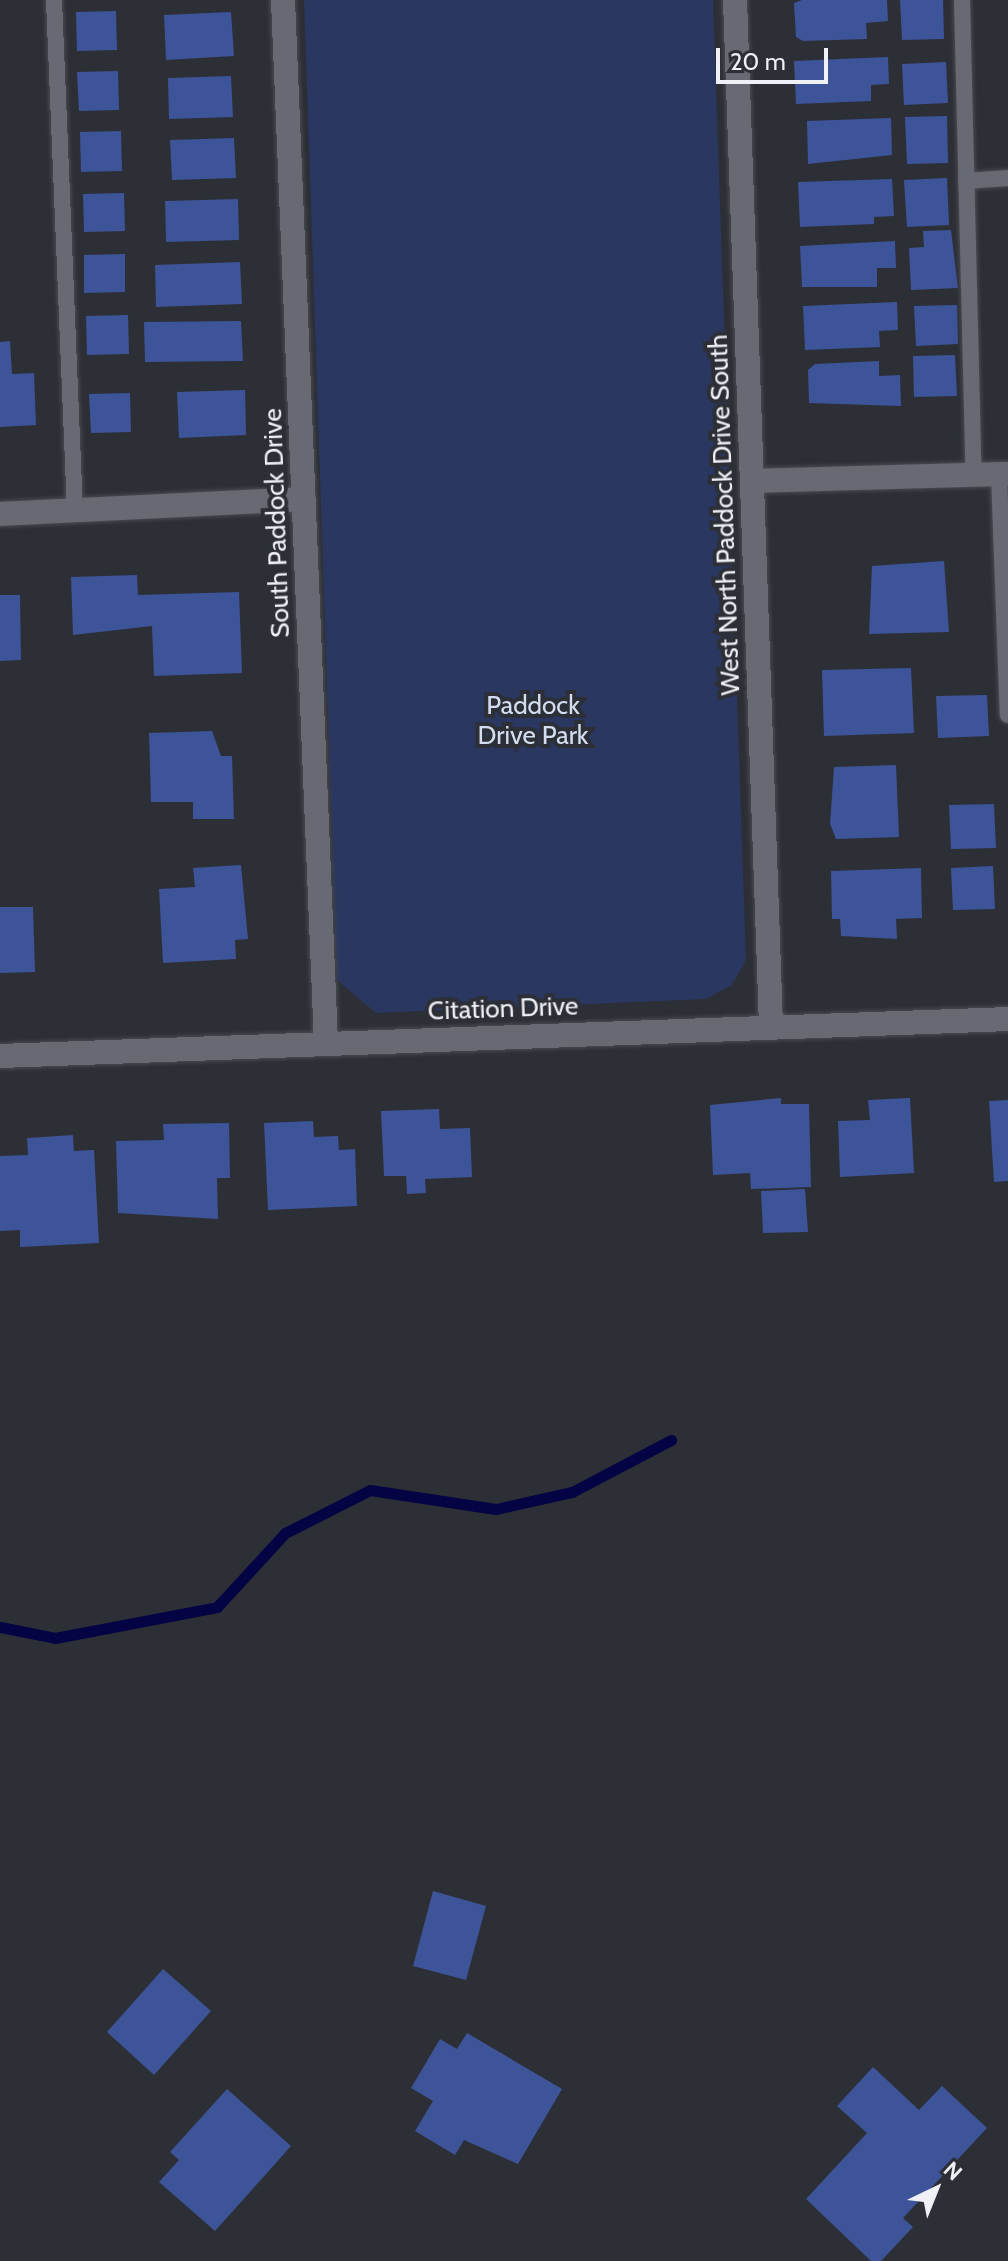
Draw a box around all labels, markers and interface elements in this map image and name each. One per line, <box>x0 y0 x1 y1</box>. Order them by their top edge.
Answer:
scale bar <box>720 32 832 82</box>
text: 20 m <box>730 47 786 76</box>
street label: West North Paddock Drive South <box>703 334 747 696</box>
street label: South Paddock Drive <box>257 408 297 638</box>
park label: Paddock Drive Park <box>477 690 589 752</box>
street label: Citation Drive <box>427 991 579 1027</box>
north arrow <box>896 2149 976 2229</box>
text: N <box>938 2156 968 2186</box>

